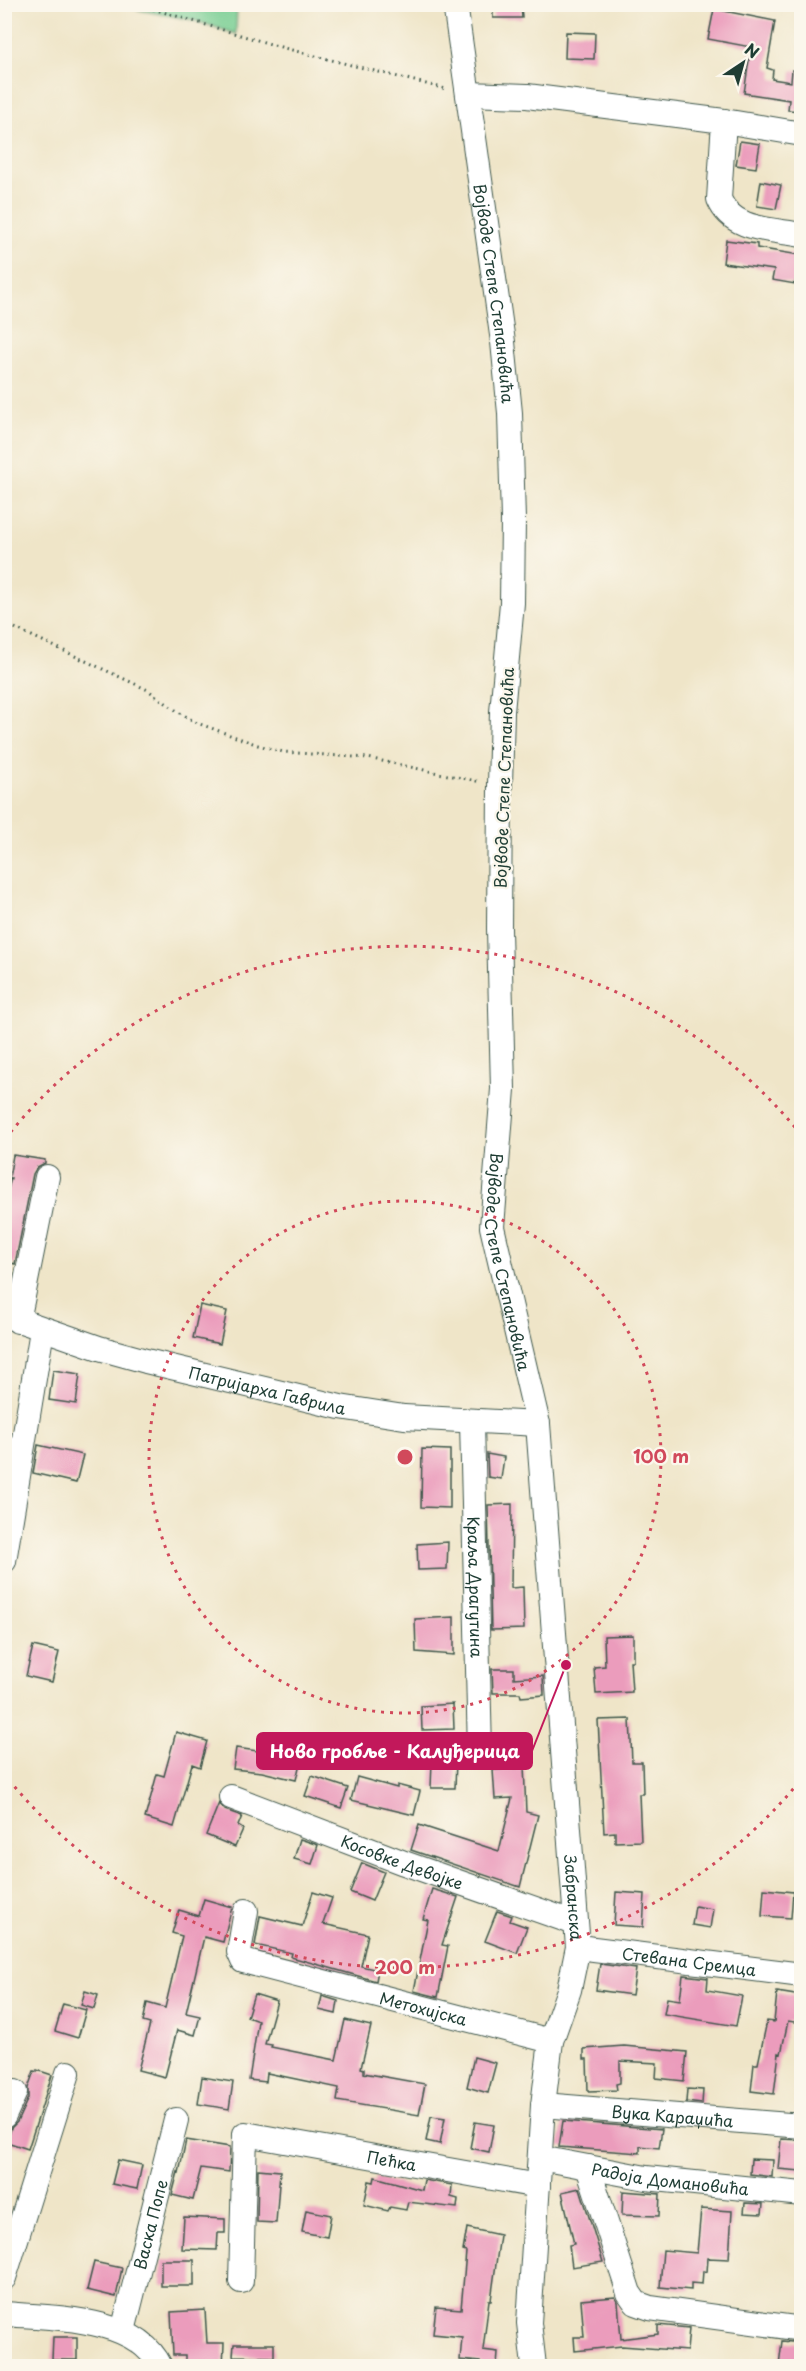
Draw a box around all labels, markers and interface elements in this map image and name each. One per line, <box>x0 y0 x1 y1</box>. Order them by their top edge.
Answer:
north arrow <box>713 33 773 93</box>
text: N <box>740 37 765 63</box>
street label: Војводе Степе Степановића <box>469 182 521 404</box>
street label: Војводе Степе Степановића <box>487 667 519 889</box>
street label: Војводе Степе Степановића <box>480 1152 537 1373</box>
street label: Патријарха Гаврила <box>186 1360 347 1420</box>
text: 100 m <box>633 1442 689 1469</box>
centre of rings <box>395 1447 415 1467</box>
street label: Краља Драгутина <box>462 1516 490 1658</box>
callout: Ново гробље - Калуђерица <box>257 1733 532 1769</box>
text: Ново гробље - Калуђерица <box>270 1737 521 1764</box>
street label: Косовке Девојке <box>338 1828 467 1895</box>
street label: Забранска <box>559 1853 589 1941</box>
street label: Стевана Сремца <box>621 1941 758 1981</box>
text: 200 m <box>375 1953 435 1980</box>
street label: Метохијска <box>377 1985 470 2031</box>
street label: Вука Караџића <box>611 2099 734 2132</box>
street label: Пећка <box>365 2144 418 2176</box>
street label: Радоја Домановића <box>590 2156 750 2200</box>
street label: Васка Попе <box>127 2176 173 2272</box>

